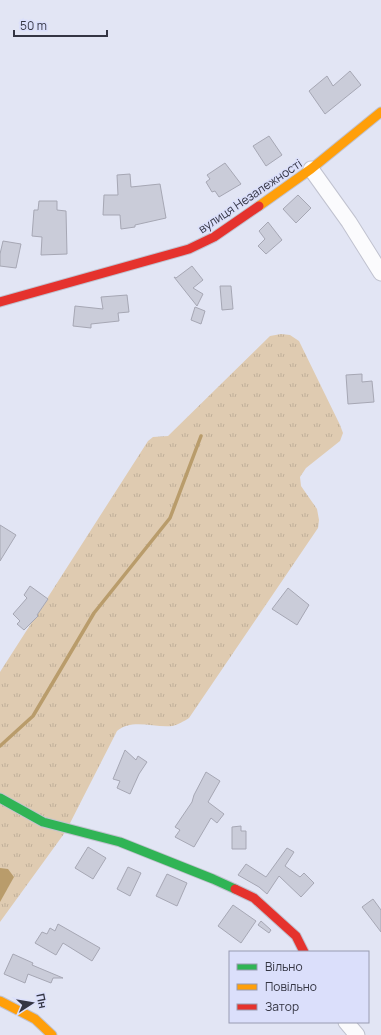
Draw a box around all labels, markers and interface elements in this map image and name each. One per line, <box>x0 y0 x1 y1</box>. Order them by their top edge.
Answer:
scale bar <box>14 12 107 38</box>
text: 50 m <box>20 17 47 34</box>
street label: вулиця Незалежності <box>195 155 305 237</box>
legend <box>229 951 369 1023</box>
text: Вільно <box>265 958 303 975</box>
text: Повільно <box>265 978 317 995</box>
north arrow <box>12 983 52 1023</box>
text: Пн <box>33 992 51 1010</box>
text: Затор <box>265 998 299 1015</box>

